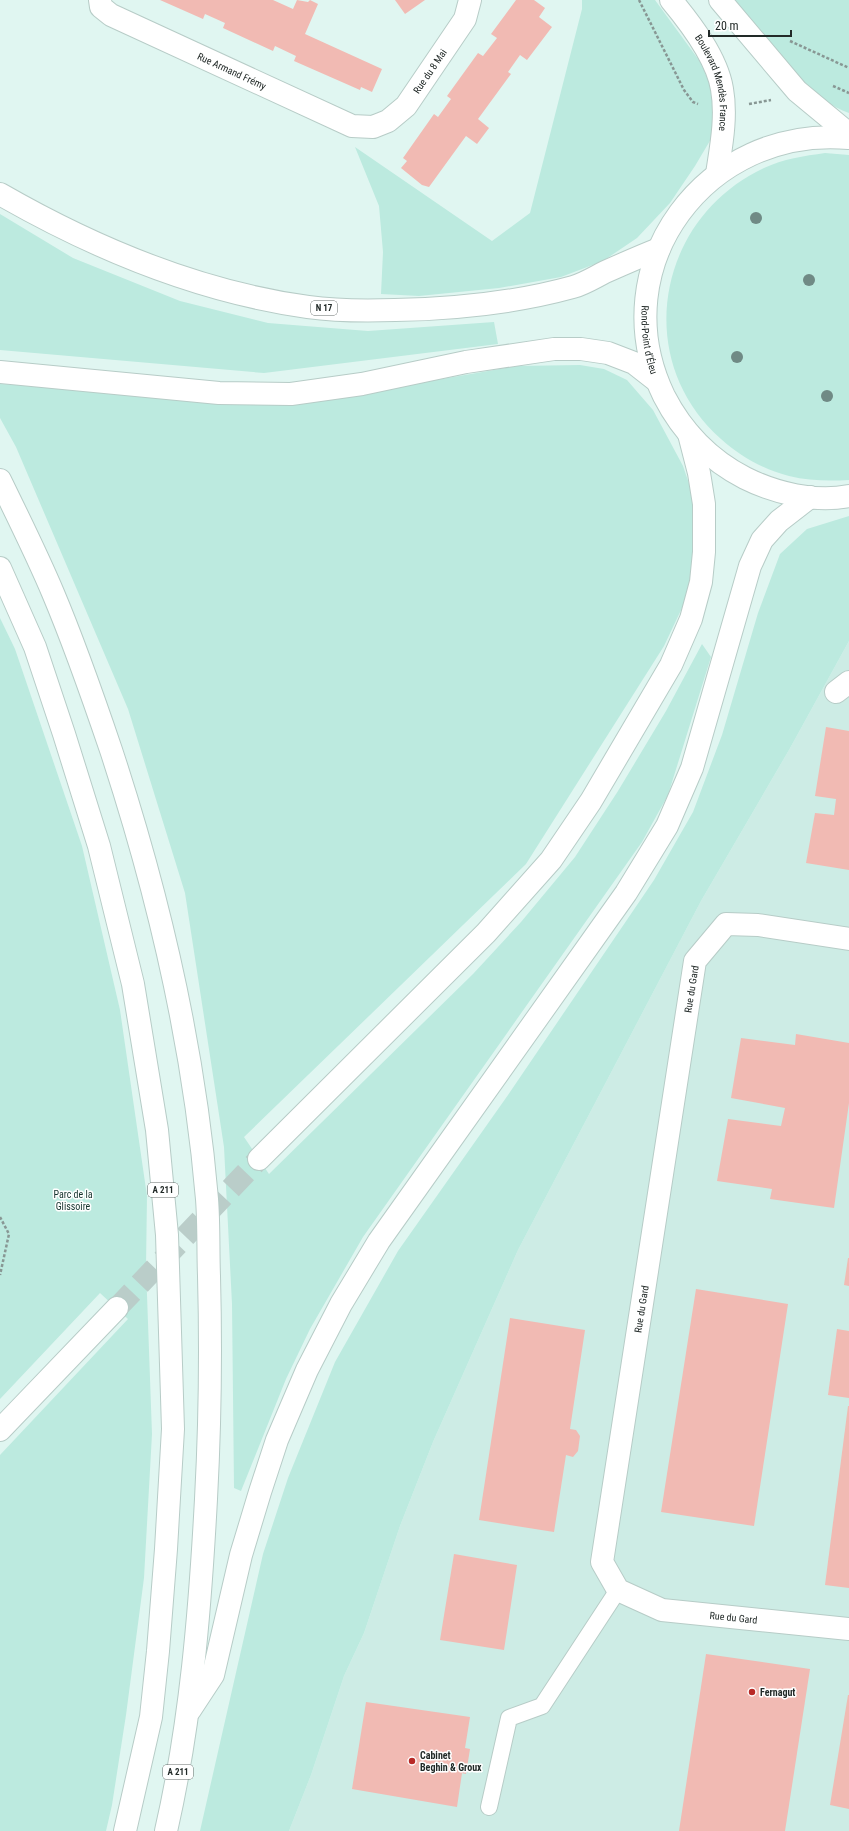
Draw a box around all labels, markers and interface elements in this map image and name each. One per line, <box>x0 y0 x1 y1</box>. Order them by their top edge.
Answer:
scale bar <box>709 12 791 38</box>
text: 20 m <box>715 19 739 33</box>
street label: Boulevard Mendès France <box>693 32 729 132</box>
street label: Rue du 8 Mai <box>411 47 449 96</box>
street label: Rue Armand Frémy <box>196 51 268 92</box>
road number: N 17 <box>311 301 337 315</box>
street label: Rond-Point d’Éleu <box>639 305 660 376</box>
street label: Rue du Gard <box>682 965 701 1014</box>
road number: A 211 <box>148 1183 178 1197</box>
park label: Parc de la Glissoire <box>53 1189 93 1212</box>
street label: Rue du Gard <box>632 1285 651 1334</box>
street label: Rue du Gard <box>709 1610 758 1626</box>
marker: Fernagut <box>747 1687 757 1697</box>
place label: Fernagut <box>760 1687 795 1698</box>
place label: Cabinet Beghin & Groux <box>420 1750 482 1773</box>
marker: Cabinet Beghin & Groux <box>407 1756 417 1766</box>
road number: A 211 <box>163 1765 193 1779</box>

